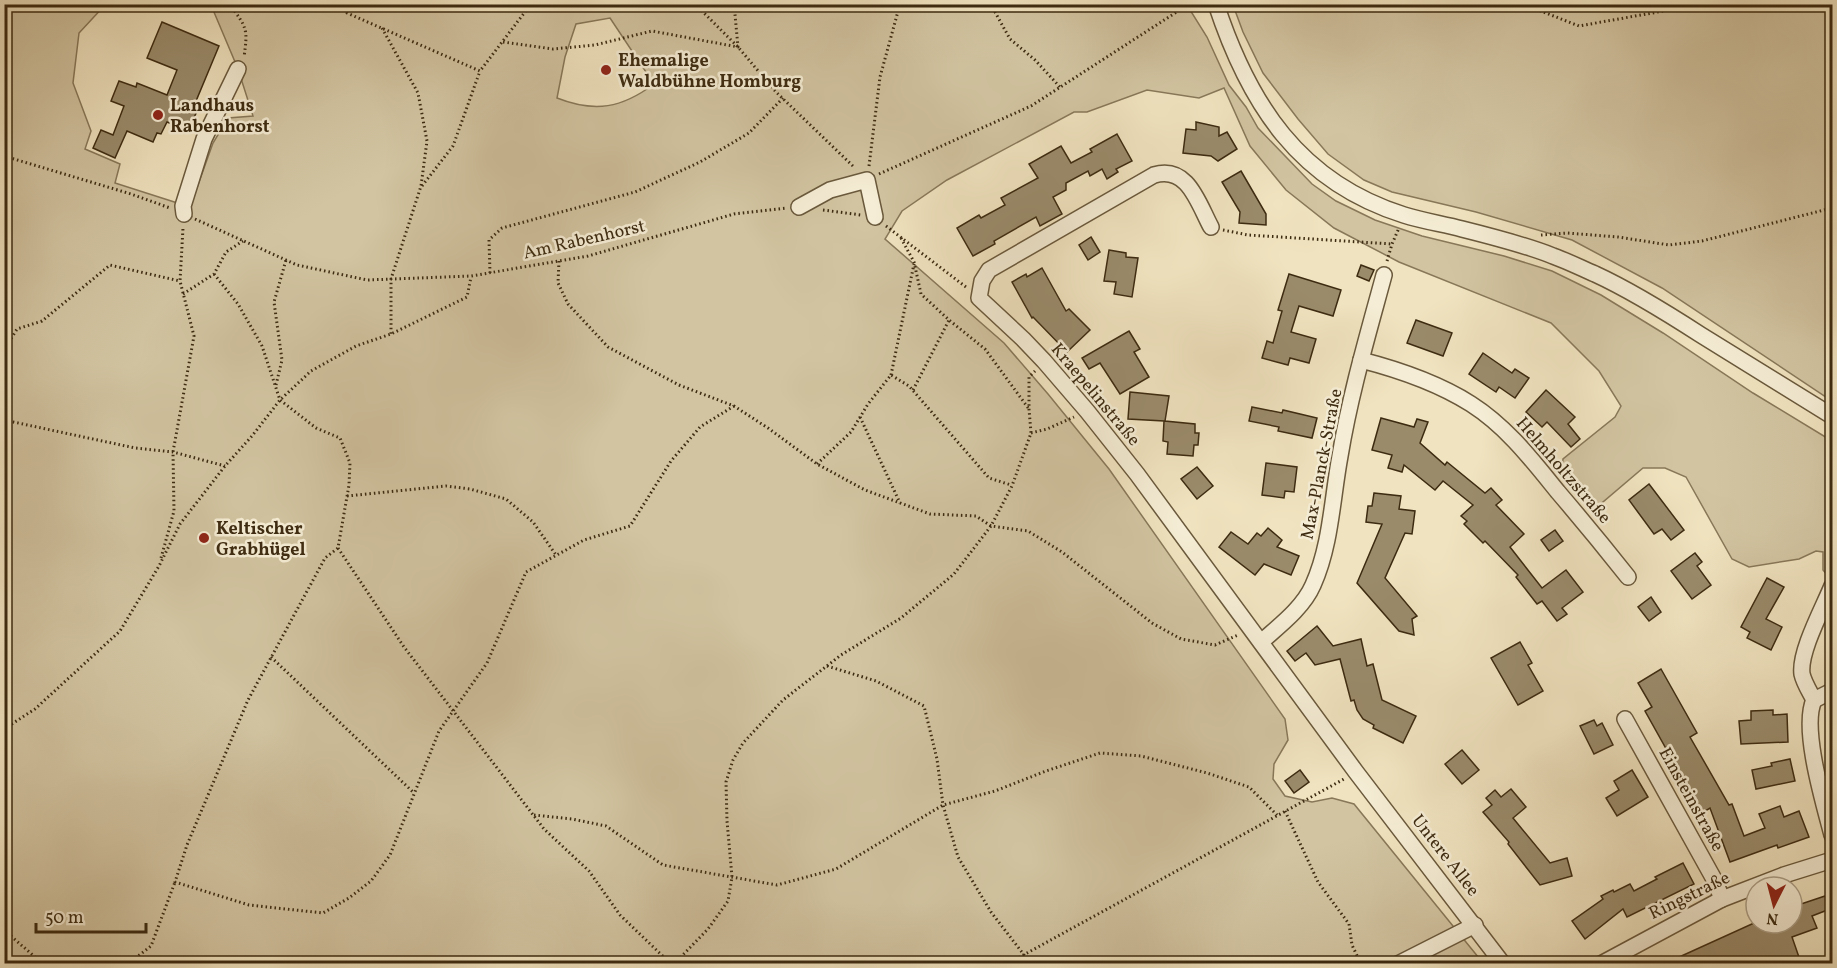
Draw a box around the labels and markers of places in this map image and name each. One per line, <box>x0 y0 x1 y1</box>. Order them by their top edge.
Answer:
place label: Ehemalige Waldbühne Homburg <box>618 49 801 95</box>
marker: Ehemalige Waldbühne Homburg <box>599 63 613 77</box>
place label: Landhaus Rabenhorst <box>170 94 270 140</box>
marker: Landhaus Rabenhorst <box>151 108 165 122</box>
place label: Keltischer Grabhügel <box>216 517 306 563</box>
marker: Keltischer Grabhügel <box>197 531 211 545</box>

